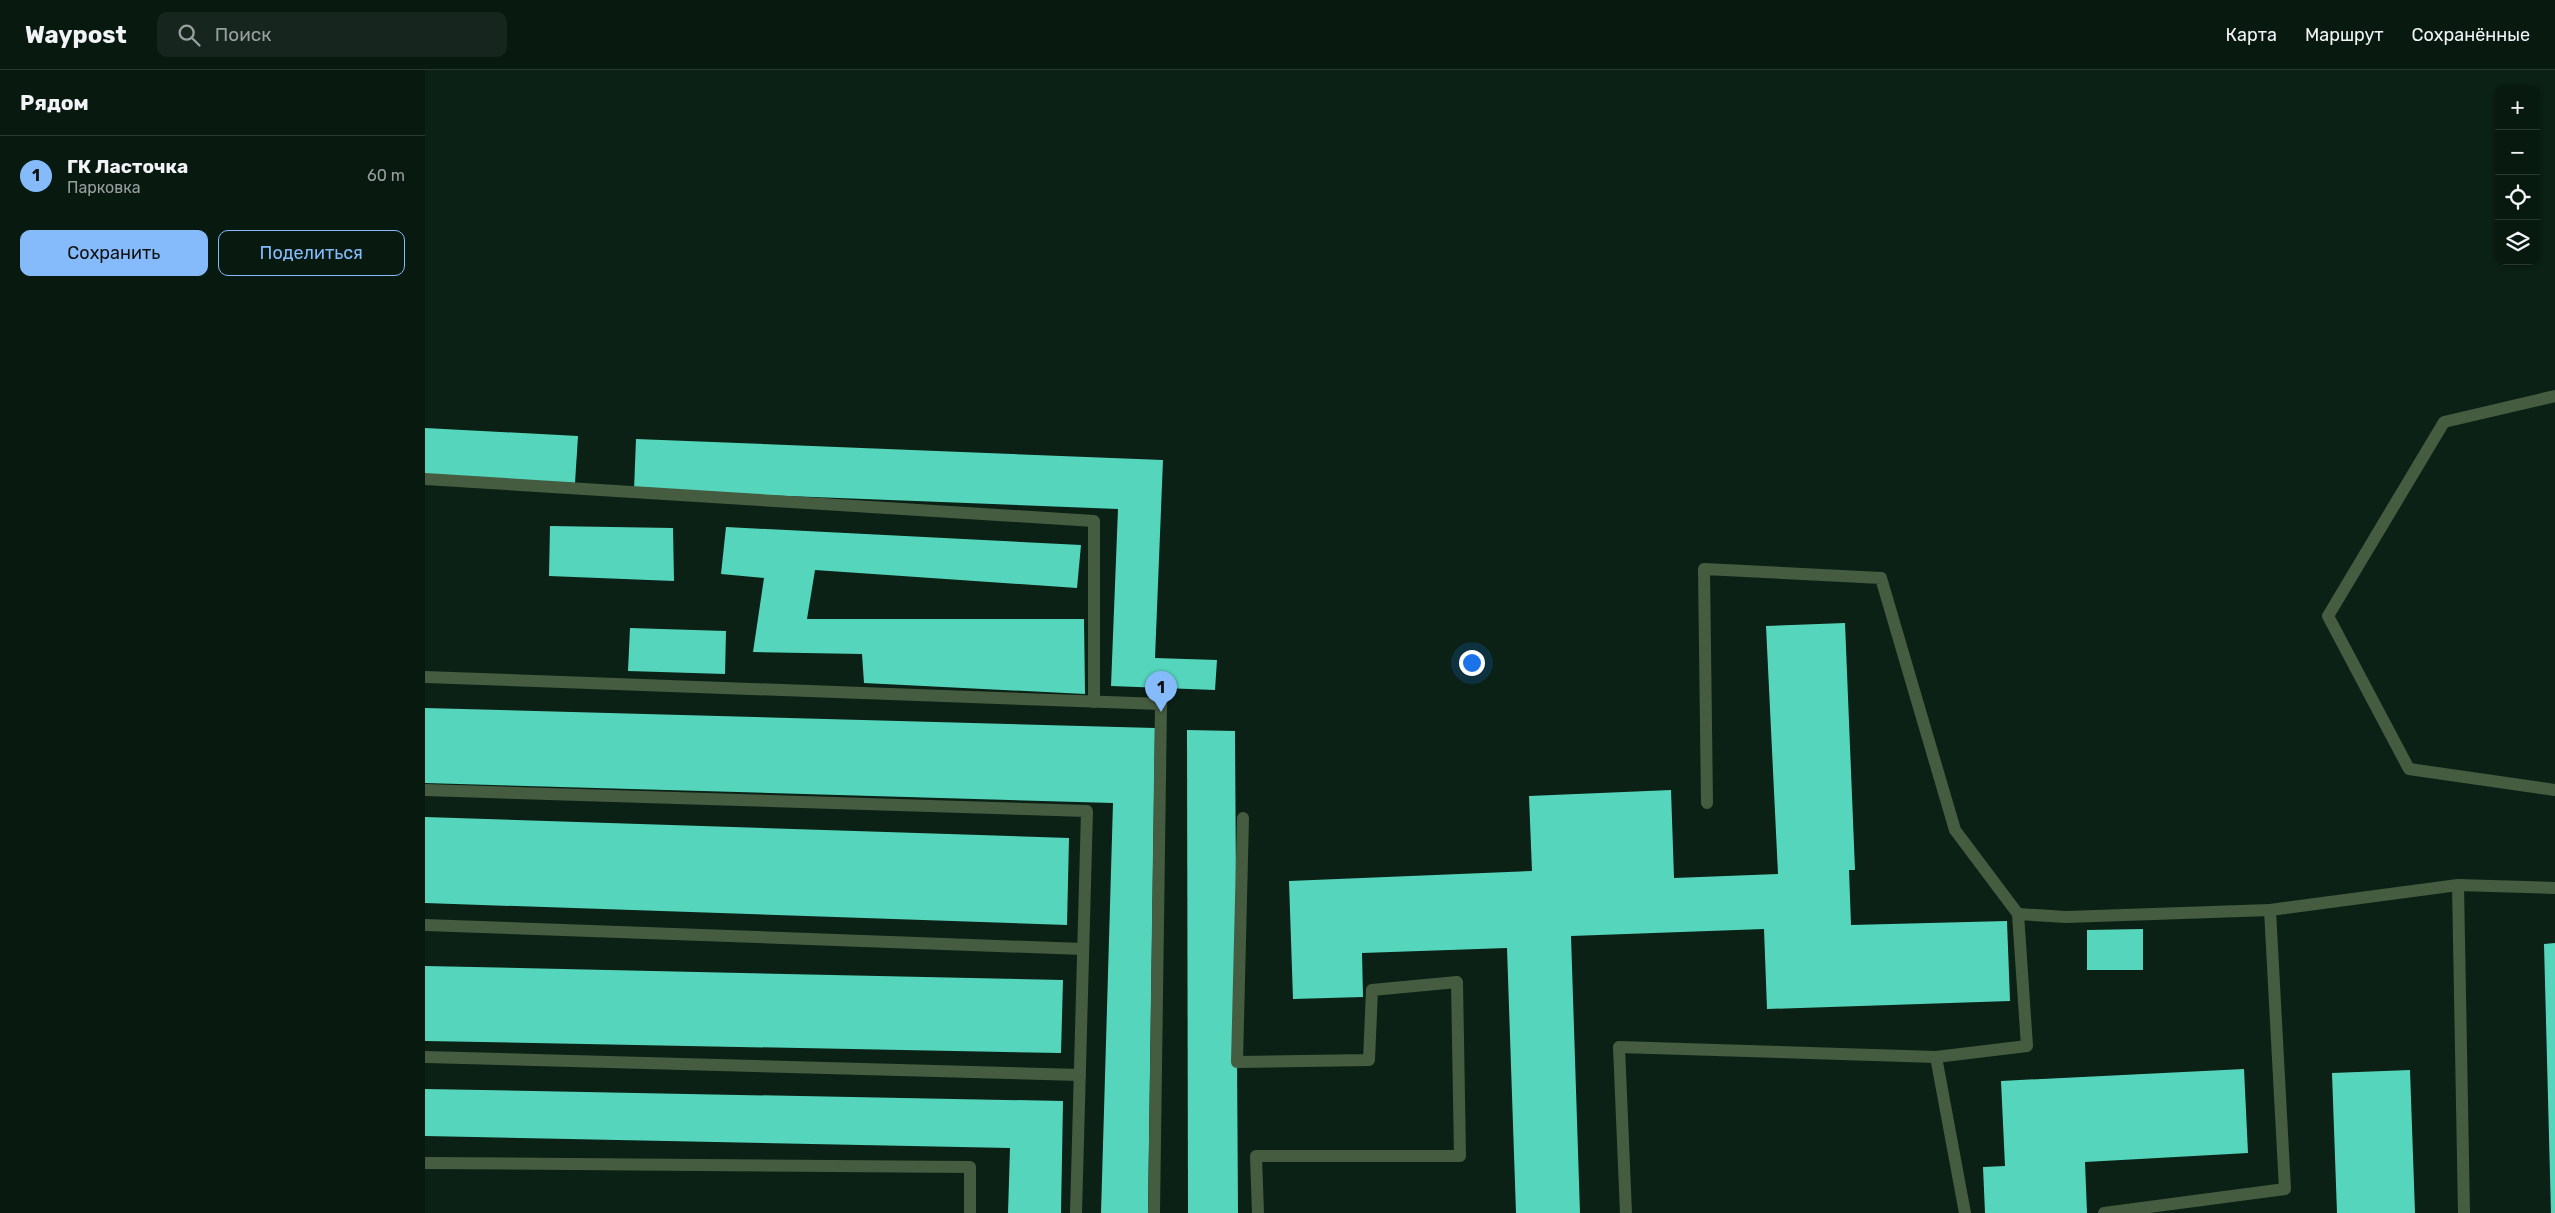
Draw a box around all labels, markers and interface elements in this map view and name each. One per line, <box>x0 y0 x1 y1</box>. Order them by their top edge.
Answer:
search box <box>157 12 507 57</box>
text: Waypost <box>25 21 127 49</box>
icon: search <box>175 21 203 49</box>
text: Поиск <box>215 23 272 46</box>
text: Карта <box>2226 24 2277 46</box>
text: Маршрут <box>2305 24 2384 46</box>
text: Сохранённые <box>2412 24 2530 46</box>
map controls <box>2495 85 2540 265</box>
button: + <box>2495 85 2540 130</box>
text: Рядом <box>20 90 89 115</box>
button: − <box>2495 130 2540 175</box>
text: ГК Ласточка <box>67 155 188 178</box>
text: 1 <box>32 166 40 185</box>
text: 60 m <box>367 166 405 185</box>
button: locate <box>2495 175 2540 220</box>
text: Парковка <box>67 178 141 197</box>
button: layers <box>2495 220 2540 265</box>
button: Сохранить <box>20 230 208 276</box>
button: Поделиться <box>218 230 405 276</box>
your location <box>1459 650 1485 676</box>
pin: 1 <box>1145 671 1177 712</box>

